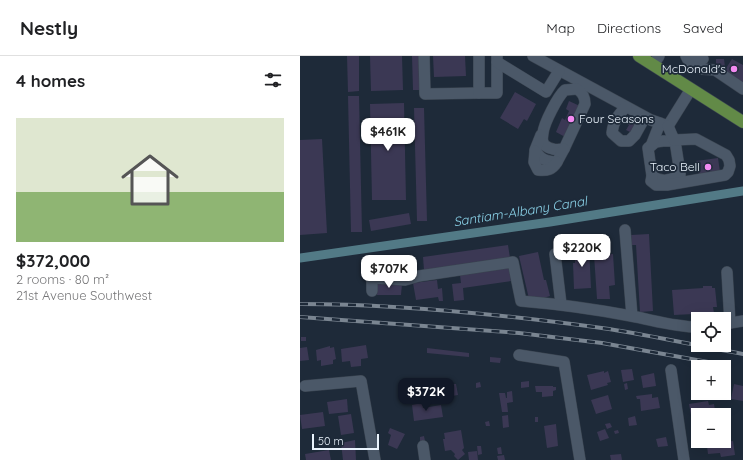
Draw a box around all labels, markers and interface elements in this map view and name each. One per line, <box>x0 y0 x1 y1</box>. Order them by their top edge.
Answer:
text: Nestly <box>20 16 78 40</box>
text: Map <box>546 19 575 37</box>
text: Directions <box>597 19 661 37</box>
text: Saved <box>683 19 723 37</box>
place label: McDonald's <box>662 61 726 76</box>
marker: McDonald's <box>729 64 739 74</box>
icon: filters <box>262 69 284 91</box>
text: 4 homes <box>16 70 85 91</box>
place label: Four Seasons <box>579 111 654 126</box>
marker: Four Seasons <box>566 114 576 124</box>
pin: $461K <box>360 118 416 152</box>
text: $461K <box>370 123 406 139</box>
icon: home <box>114 144 186 216</box>
place label: Taco Bell <box>650 159 700 174</box>
marker: Taco Bell <box>703 162 713 172</box>
water label: Santiam-Albany Canal <box>452 192 590 229</box>
pin: $220K <box>554 234 610 268</box>
text: $220K <box>562 239 602 255</box>
text: $372,000 <box>16 250 90 271</box>
pin: $707K <box>361 255 417 289</box>
text: $707K <box>370 260 408 276</box>
text: 2 rooms · 80 m² <box>16 271 109 287</box>
text: 21st Avenue Southwest <box>16 287 152 303</box>
map controls <box>691 312 731 448</box>
button: locate <box>691 312 731 352</box>
button: + <box>691 360 731 400</box>
pin: $372K <box>398 378 454 412</box>
text: $372K <box>407 383 445 399</box>
button: − <box>691 408 731 448</box>
scale bar <box>312 432 379 451</box>
text: 50 m <box>318 434 344 448</box>

